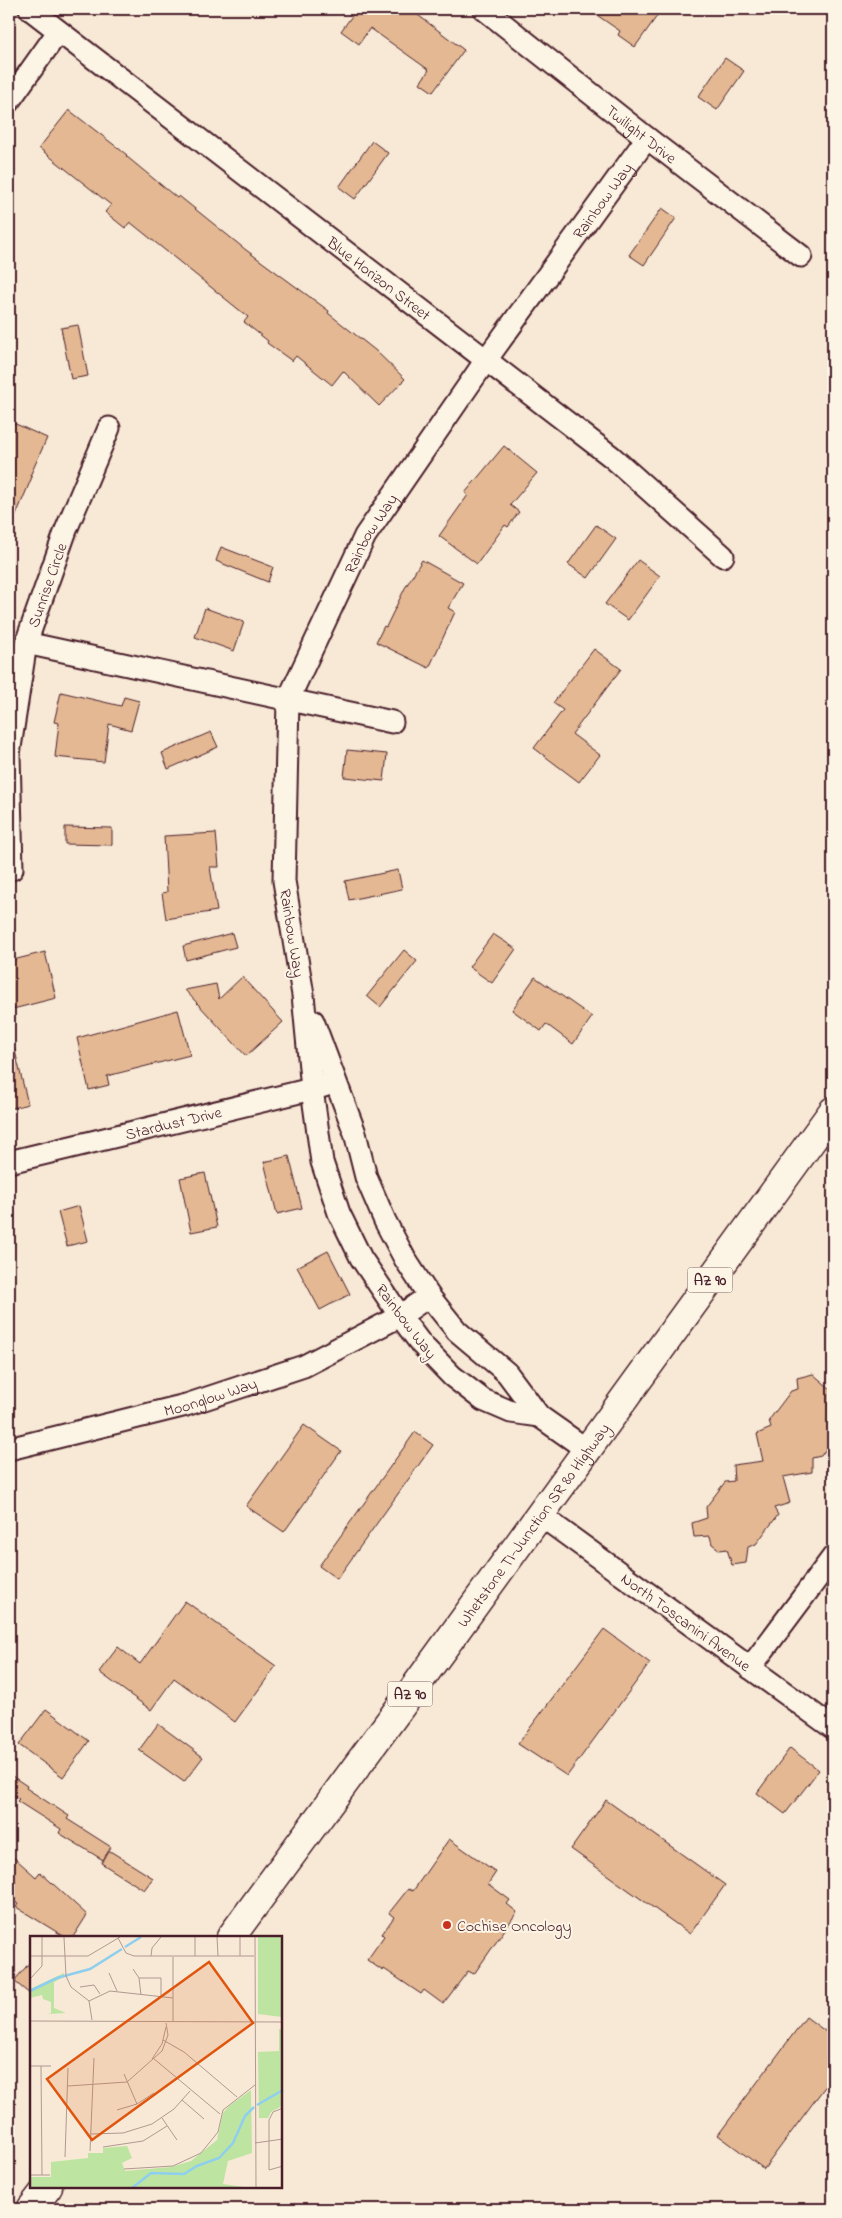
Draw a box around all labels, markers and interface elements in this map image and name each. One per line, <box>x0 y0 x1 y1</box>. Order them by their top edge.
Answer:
street label: Twilight Drive <box>600 100 682 171</box>
street label: Rainbow Way <box>567 158 639 245</box>
street label: Blue Horizon Street <box>320 231 436 328</box>
street label: Rainbow Way <box>339 489 405 578</box>
street label: Sunrise Circle <box>22 539 75 631</box>
street label: Rainbow Way <box>272 887 310 979</box>
street label: Stardust Drive <box>123 1101 225 1148</box>
road number: AZ 90 <box>688 1268 732 1292</box>
street label: Rainbow Way <box>369 1279 442 1365</box>
street label: Moonglow Way <box>162 1372 261 1424</box>
street label: Whetstone TI-Junction SR 80 Highway <box>452 1419 617 1633</box>
street label: North Toscanini Avenue <box>615 1568 756 1679</box>
road number: AZ 90 <box>388 1682 432 1706</box>
place label: Cochise Oncology <box>457 1915 572 1939</box>
marker: Cochise Oncology <box>441 1919 453 1931</box>
inset map <box>30 1936 282 2188</box>

